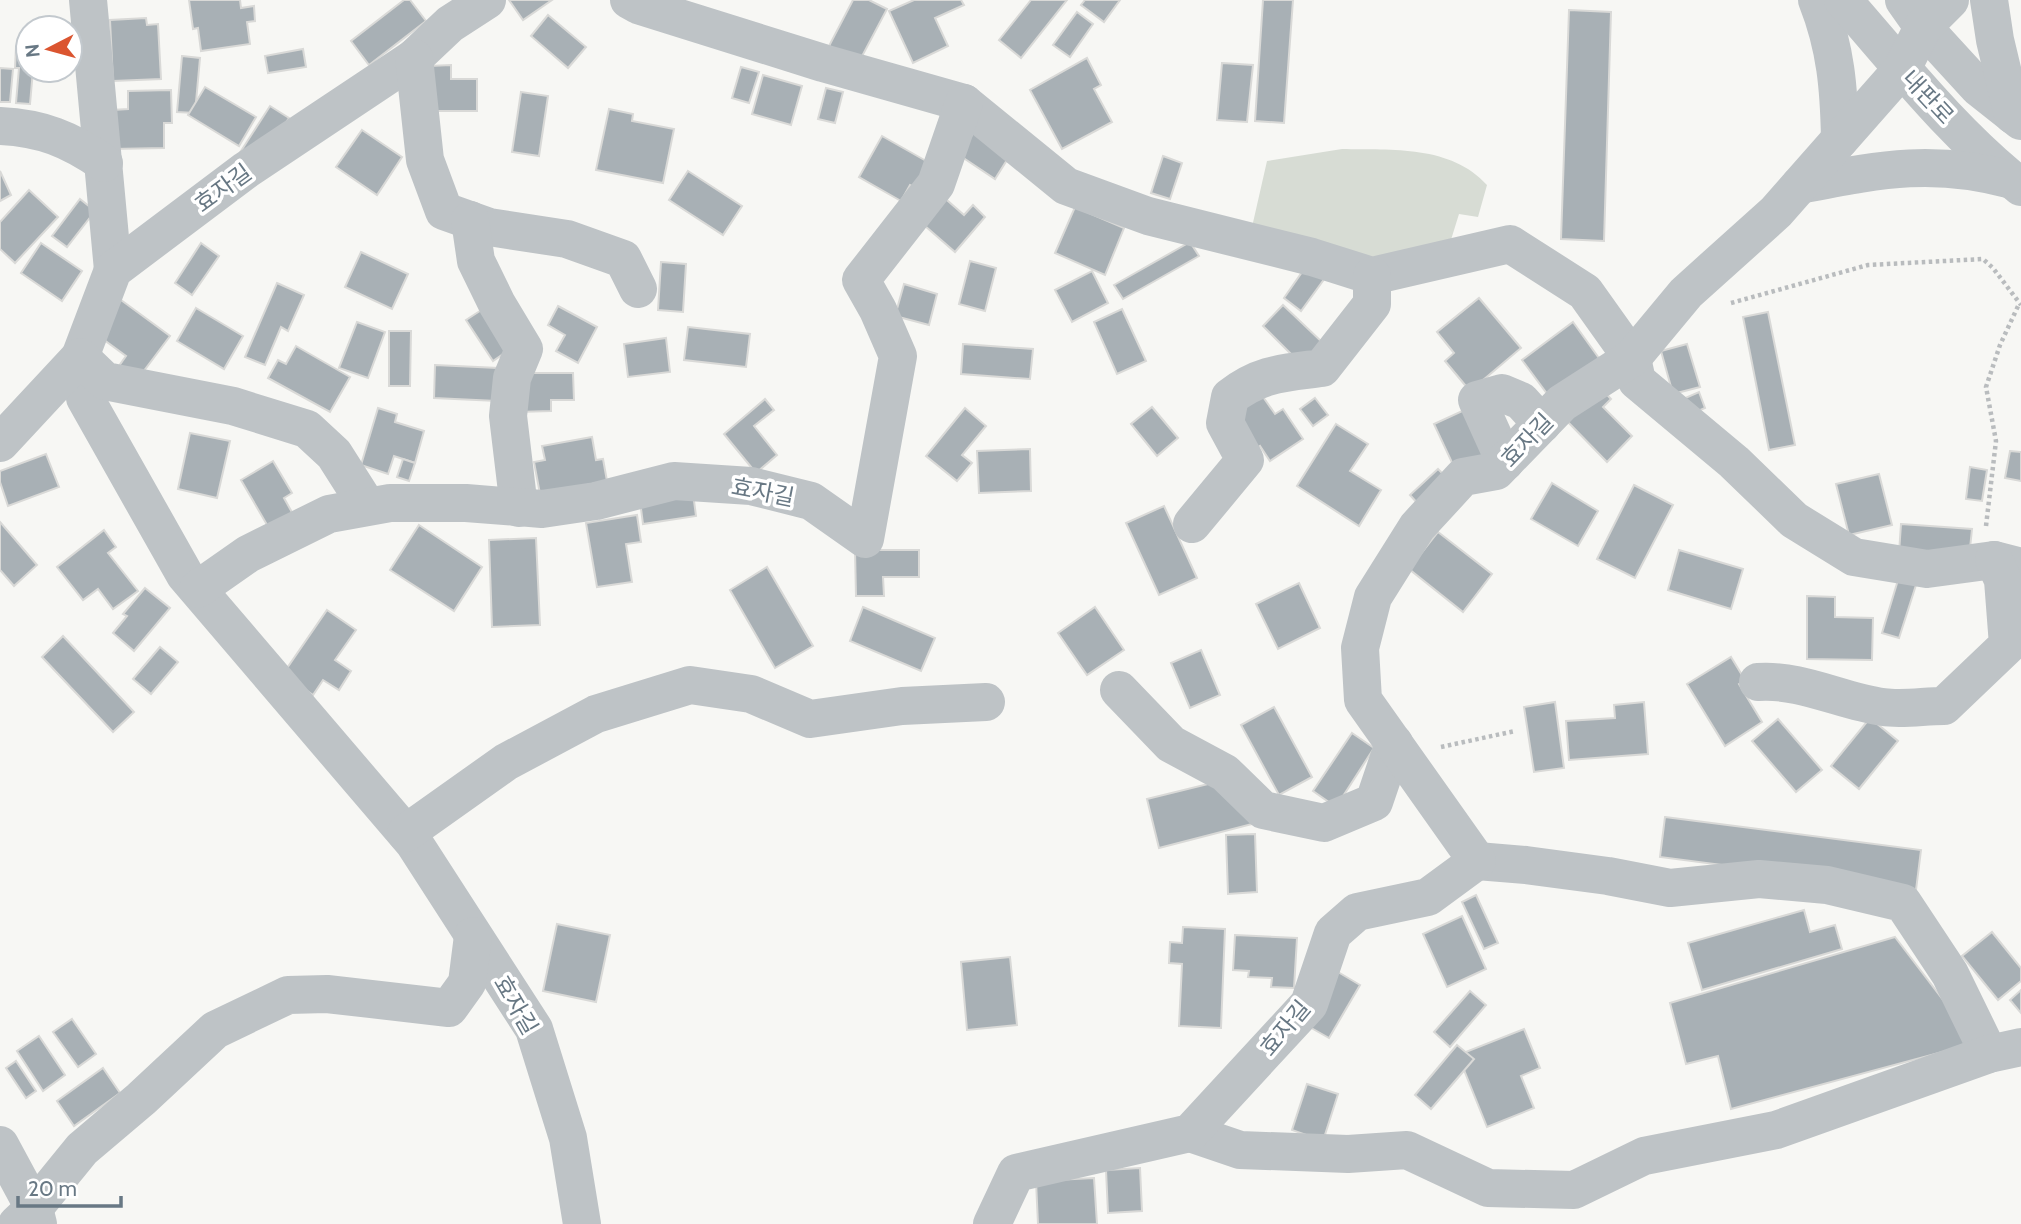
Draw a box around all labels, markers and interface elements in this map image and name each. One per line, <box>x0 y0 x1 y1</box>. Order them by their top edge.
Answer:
north arrow <box>14 14 84 84</box>
text: N <box>20 43 45 59</box>
street label: 내판로 <box>1896 64 1960 130</box>
street label: 효자길 <box>189 158 257 218</box>
street label: 효자길 <box>1495 407 1559 473</box>
street label: 효자길 <box>729 472 797 512</box>
street label: 효자길 <box>488 971 544 1039</box>
street label: 효자길 <box>1254 995 1316 1061</box>
scale bar <box>18 1164 121 1208</box>
text: 20 m <box>28 1176 77 1201</box>

